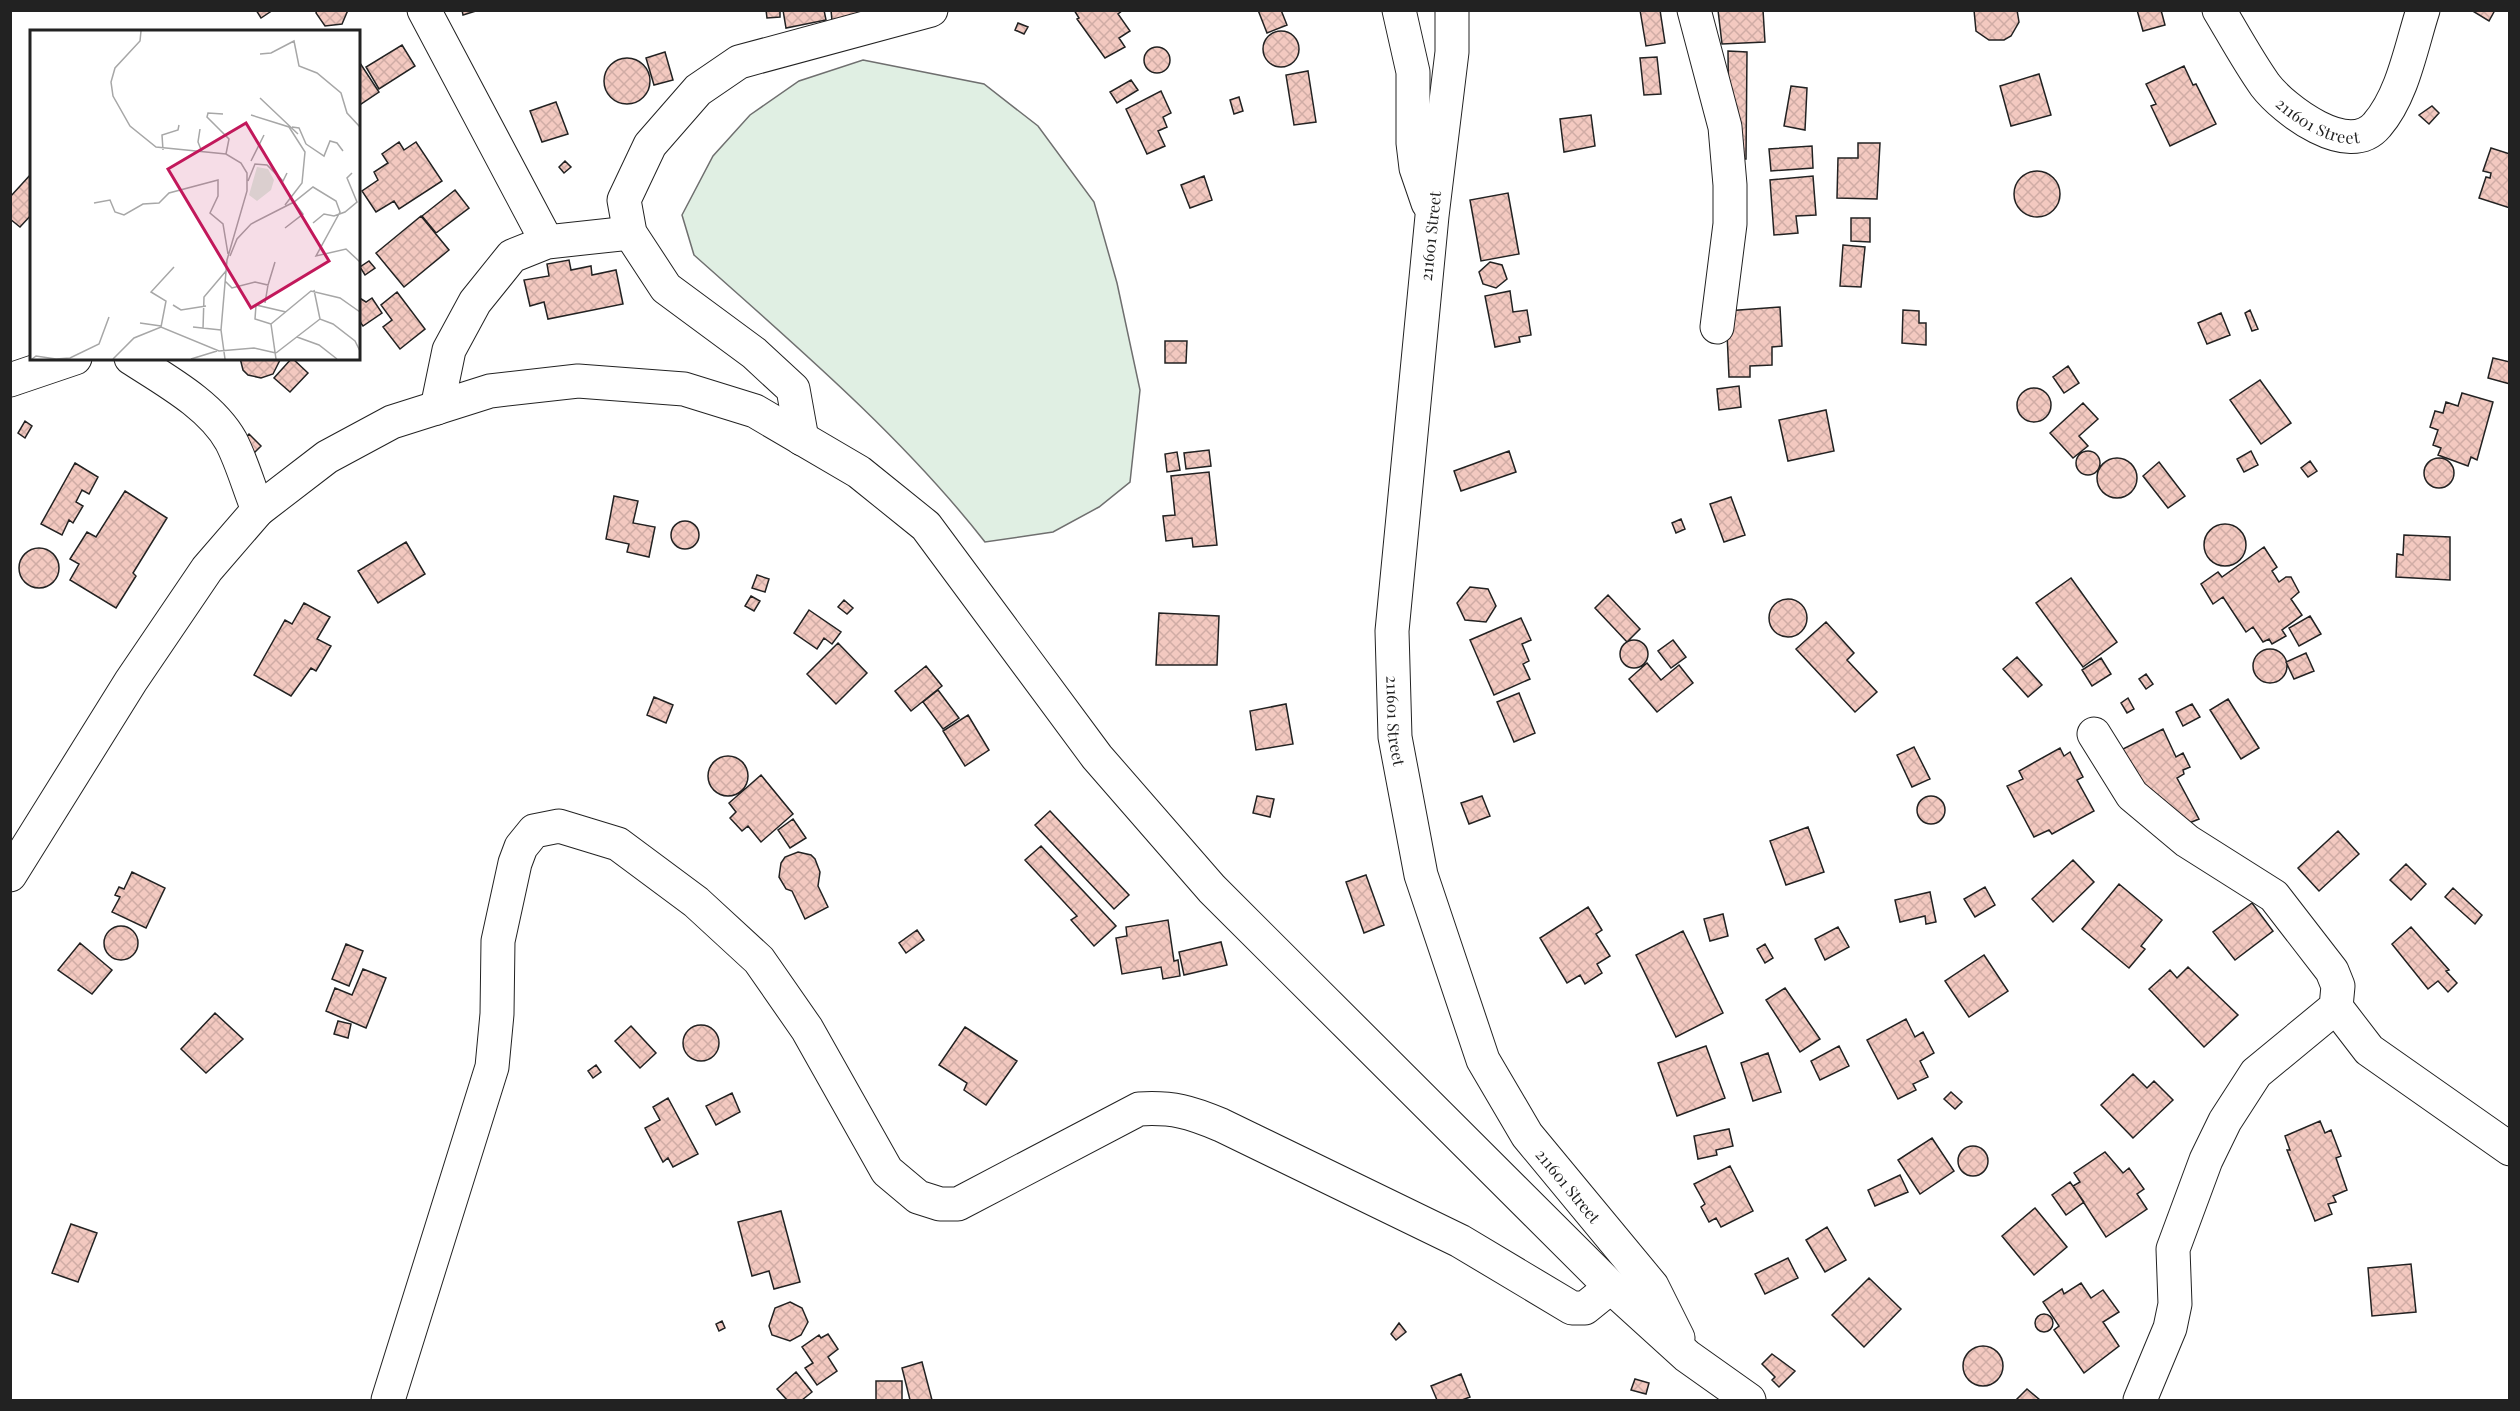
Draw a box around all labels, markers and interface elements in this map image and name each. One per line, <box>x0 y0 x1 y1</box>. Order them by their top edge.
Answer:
inset map <box>30 30 360 360</box>
street label: 211601 Street <box>2272 92 2361 147</box>
street label: 211601 Street <box>1415 190 1445 282</box>
street label: 211601 Street <box>1383 675 1411 768</box>
street label: 211601 Street <box>1532 1144 1606 1227</box>

